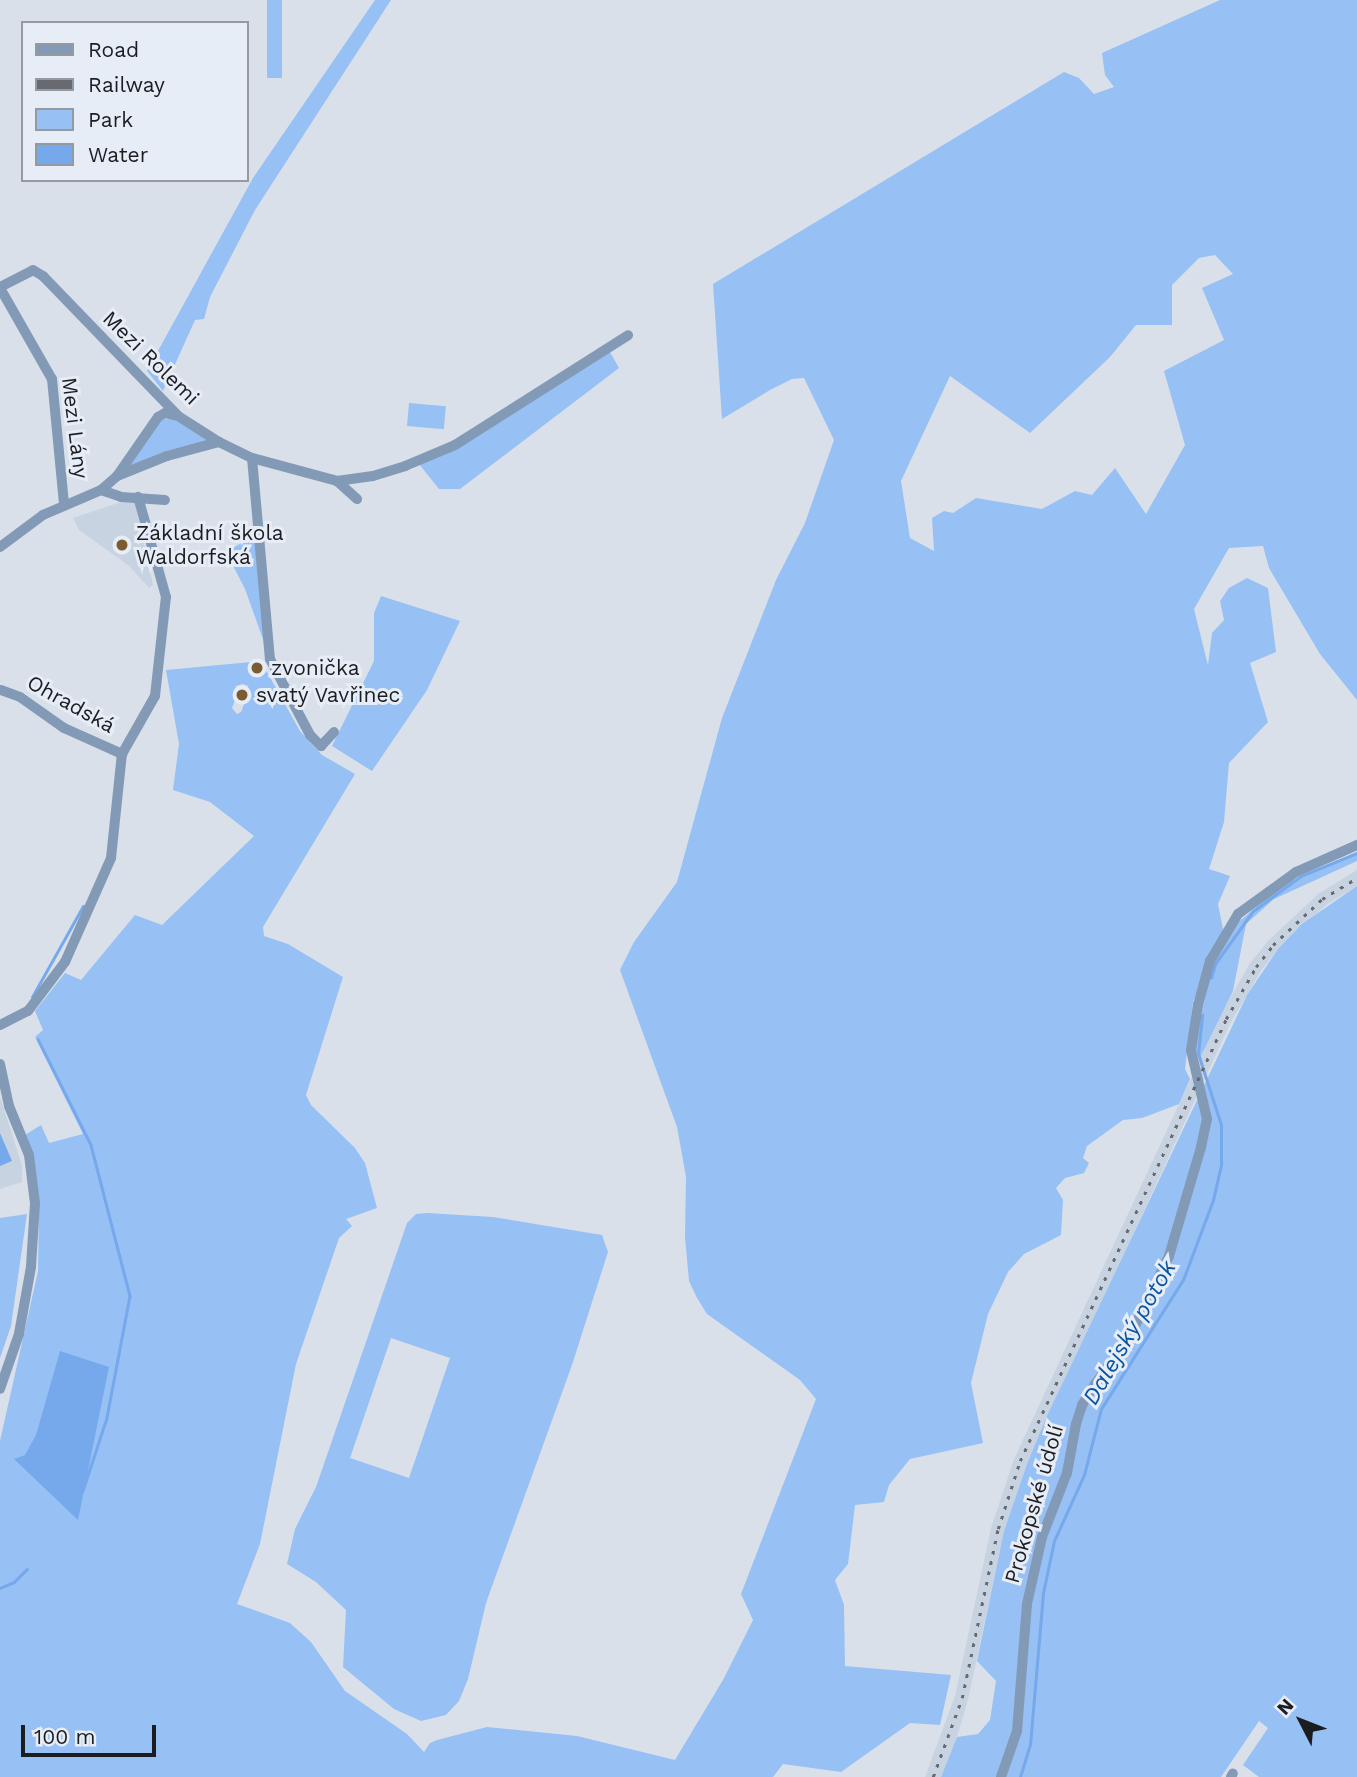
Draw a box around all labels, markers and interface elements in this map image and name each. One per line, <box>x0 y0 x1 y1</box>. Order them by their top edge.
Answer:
legend <box>21 21 248 182</box>
text: Road <box>88 37 139 62</box>
text: Railway <box>88 72 165 97</box>
text: Park <box>88 107 133 132</box>
text: Water <box>88 142 148 167</box>
street label: Mezi Rolemi <box>98 306 204 410</box>
street label: Mezi Lány <box>56 376 94 480</box>
place label: Základní škola Waldorfská <box>136 520 284 570</box>
marker: Základní škola Waldorfská <box>114 537 130 553</box>
place label: zvonička <box>271 655 360 681</box>
marker: zvonička <box>249 660 265 676</box>
street label: Ohradská <box>23 670 119 738</box>
place label: svatý Vavřinec <box>256 682 402 708</box>
marker: svatý Vavřinec <box>234 687 250 703</box>
water label: Dalejský potok <box>1077 1256 1183 1410</box>
street label: Prokopské údolí <box>999 1422 1069 1586</box>
north arrow <box>1266 1686 1336 1756</box>
text: N <box>1272 1694 1298 1720</box>
scale bar <box>24 1710 159 1754</box>
text: 100 m <box>34 1724 96 1749</box>

